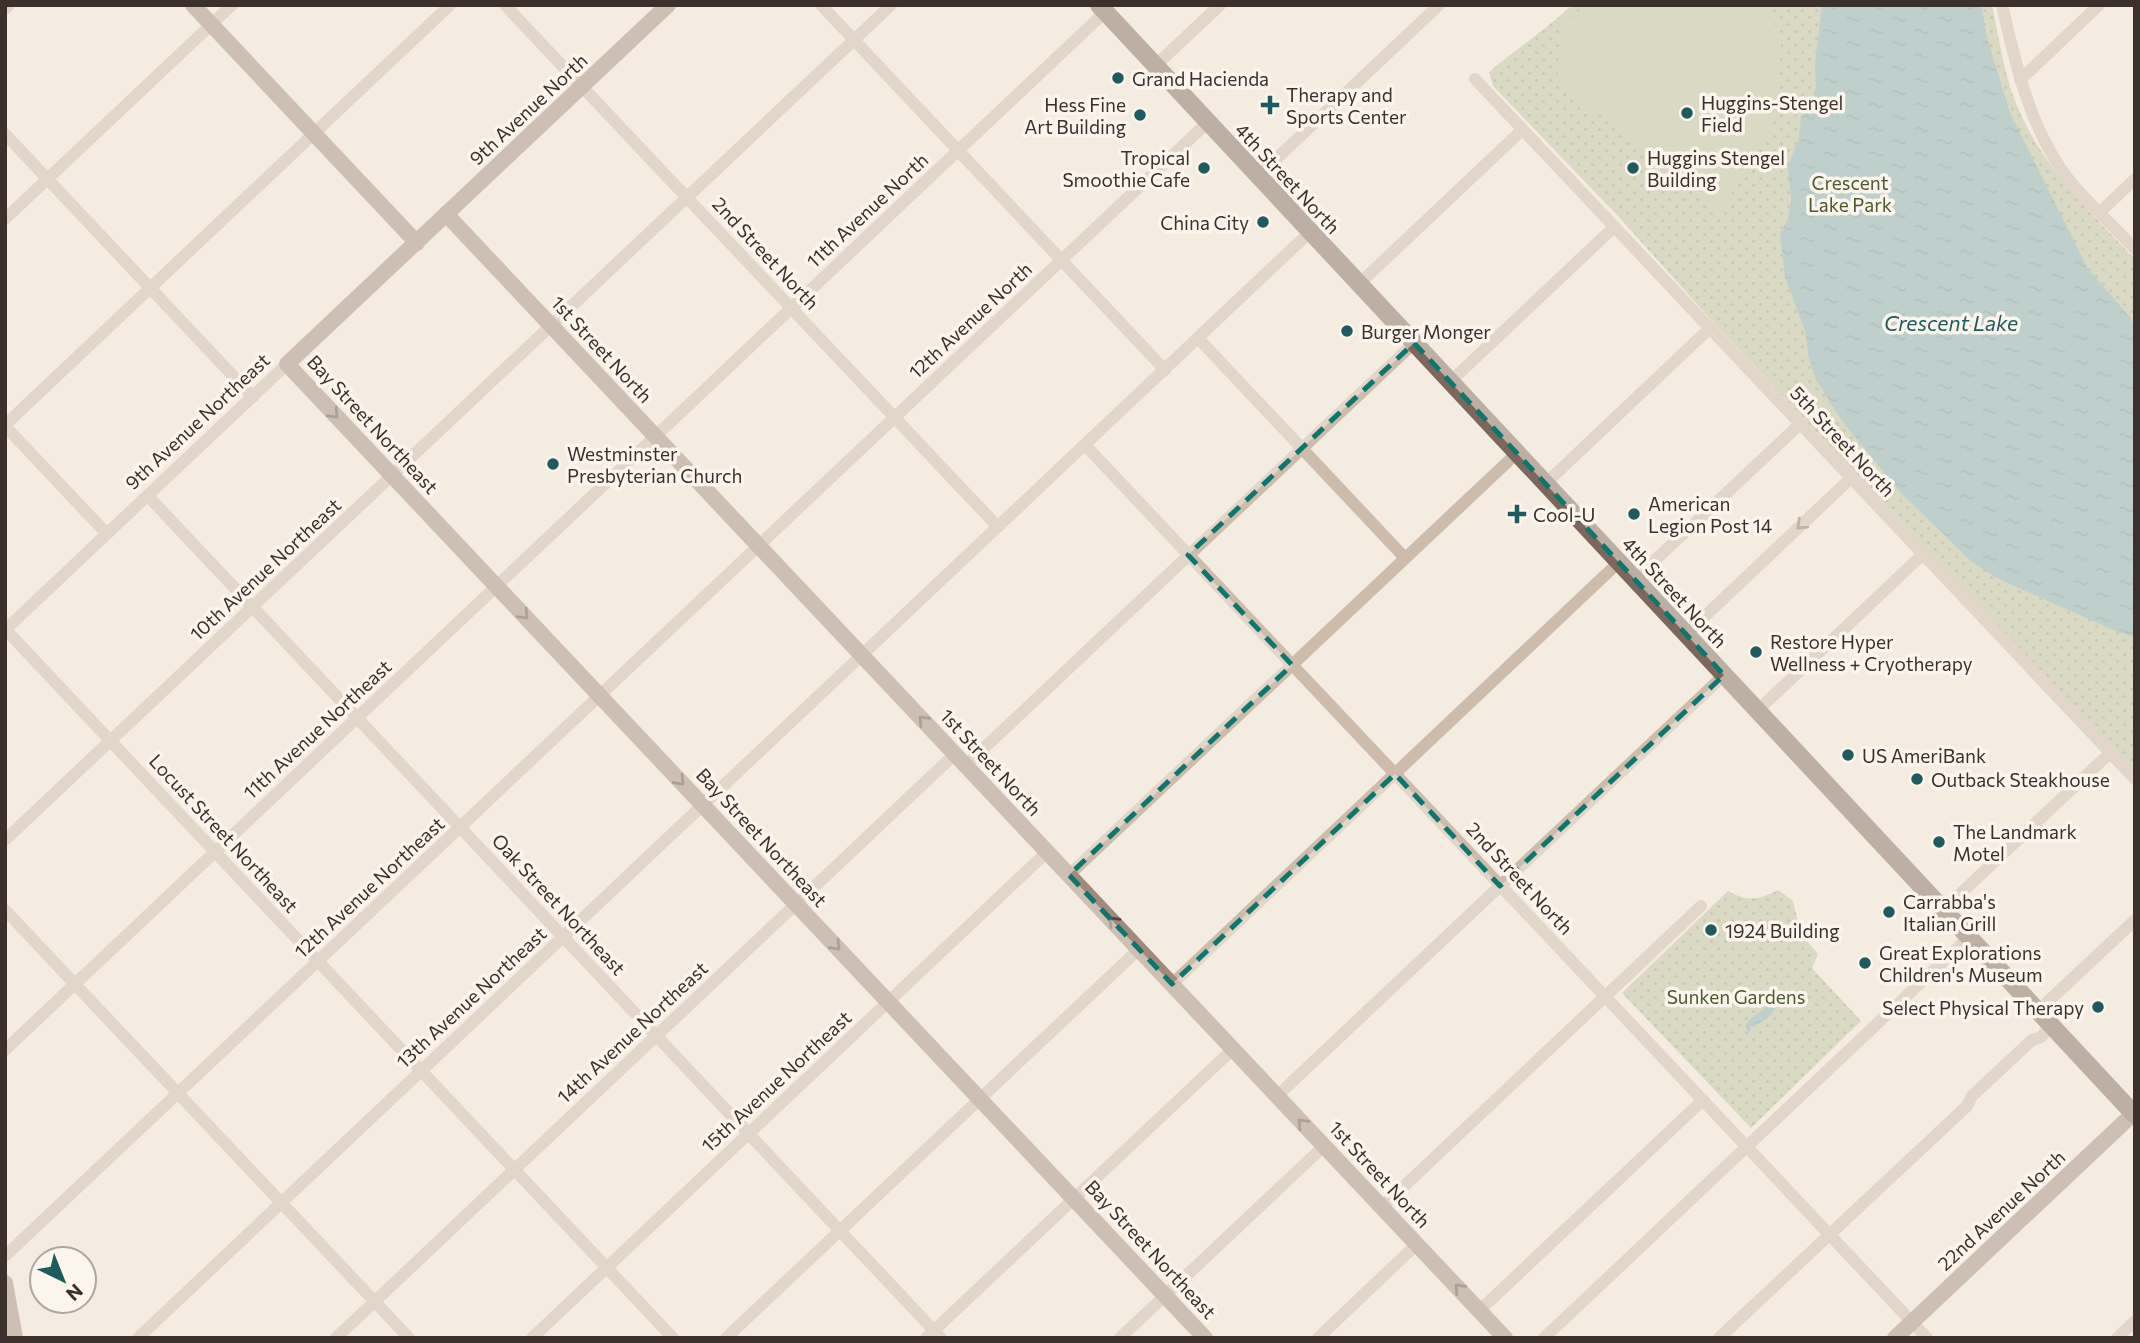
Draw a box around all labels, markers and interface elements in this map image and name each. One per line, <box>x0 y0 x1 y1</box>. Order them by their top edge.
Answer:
street label: 9th Avenue North <box>464 48 592 170</box>
place label: Grand Hacienda <box>1132 67 1269 90</box>
marker: Grand Hacienda <box>1110 70 1126 86</box>
place label: Therapy and Sports Center <box>1286 83 1407 128</box>
place label: Huggins-Stengel Field <box>1701 91 1843 136</box>
place label: Hess Fine Art Building <box>1024 93 1126 138</box>
marker: Therapy and Sports Center <box>1260 95 1280 115</box>
marker: Huggins-Stengel Field <box>1679 105 1695 121</box>
marker: Hess Fine Art Building <box>1132 107 1148 123</box>
street label: 4th Street North <box>1231 118 1345 238</box>
place label: Tropical Smoothie Cafe <box>1062 146 1190 191</box>
place label: Huggins Stengel Building <box>1647 146 1785 191</box>
street label: 11th Avenue North <box>802 148 932 272</box>
marker: Tropical Smoothie Cafe <box>1196 160 1212 176</box>
marker: Huggins Stengel Building <box>1625 160 1641 176</box>
park label: Crescent Lake Park <box>1808 171 1892 216</box>
street label: 2nd Street North <box>708 192 824 314</box>
place label: China City <box>1160 211 1249 234</box>
marker: China City <box>1255 214 1271 230</box>
street label: 12th Avenue North <box>904 257 1036 383</box>
street label: 1st Street North <box>547 291 657 407</box>
water label: Crescent Lake <box>1884 310 2018 335</box>
place label: Burger Monger <box>1361 320 1491 343</box>
marker: Burger Monger <box>1339 323 1355 339</box>
street label: 9th Avenue Northeast <box>120 348 274 494</box>
street label: Bay Street Northeast <box>303 350 443 498</box>
street label: 5th Street North <box>1786 381 1900 501</box>
one-way arrow <box>326 406 339 419</box>
place label: Westminster Presbyterian Church <box>567 442 742 487</box>
marker: Westminster Presbyterian Church <box>545 456 561 472</box>
place label: American Legion Post 14 <box>1648 492 1772 537</box>
street label: 10th Avenue Northeast <box>185 493 345 645</box>
place label: Cool-U <box>1533 503 1595 526</box>
marker: Cool-U <box>1507 504 1527 524</box>
marker: American Legion Post 14 <box>1626 506 1642 522</box>
one-way arrow <box>1797 517 1810 529</box>
street label: 4th Street North <box>1618 532 1732 652</box>
one-way arrow <box>516 607 528 620</box>
place label: Restore Hyper Wellness + Cryotherapy <box>1770 630 1973 675</box>
marker: Restore Hyper Wellness + Cryotherapy <box>1748 644 1764 660</box>
street label: 11th Avenue Northeast <box>238 654 396 804</box>
street label: 1st Street North <box>936 704 1046 820</box>
one-way arrow <box>919 715 931 728</box>
place label: US AmeriBank <box>1862 744 1986 767</box>
marker: US AmeriBank <box>1840 747 1856 763</box>
street label: Locust Street Northeast <box>145 749 303 917</box>
street label: Bay Street Northeast <box>692 763 832 911</box>
place label: Outback Steakhouse <box>1931 768 2110 791</box>
marker: Outback Steakhouse <box>1909 771 1925 787</box>
one-way arrow <box>672 773 684 786</box>
street label: 12th Avenue Northeast <box>289 812 449 962</box>
street label: 2nd Street North <box>1462 817 1578 939</box>
place label: The Landmark Motel <box>1953 820 2077 865</box>
street label: Oak Street Northeast <box>487 828 631 980</box>
marker: The Landmark Motel <box>1931 834 1947 850</box>
place label: Carrabba's Italian Grill <box>1903 890 1996 935</box>
marker: Carrabba's Italian Grill <box>1881 904 1897 920</box>
one-way arrow <box>1108 917 1121 930</box>
place label: 1924 Building <box>1725 919 1839 942</box>
street label: 13th Avenue Northeast <box>391 921 551 1072</box>
marker: 1924 Building <box>1703 922 1719 938</box>
one-way arrow <box>828 938 841 951</box>
place label: Great Explorations Children's Museum <box>1879 941 2043 986</box>
marker: Great Explorations Children's Museum <box>1857 955 1873 971</box>
street label: 14th Avenue Northeast <box>552 956 712 1108</box>
park label: Sunken Gardens <box>1667 985 1805 1008</box>
place label: Select Physical Therapy <box>1882 996 2084 1019</box>
marker: Select Physical Therapy <box>2090 999 2106 1015</box>
street label: 15th Avenue Northeast <box>696 1005 856 1156</box>
street label: 1st Street North <box>1325 1116 1435 1232</box>
one-way arrow <box>1298 1118 1311 1131</box>
street label: 22nd Avenue North <box>1933 1145 2069 1275</box>
street label: Bay Street Northeast <box>1081 1175 1221 1323</box>
north arrow <box>28 1245 98 1315</box>
text: N <box>62 1280 88 1306</box>
one-way arrow <box>1454 1283 1467 1296</box>

